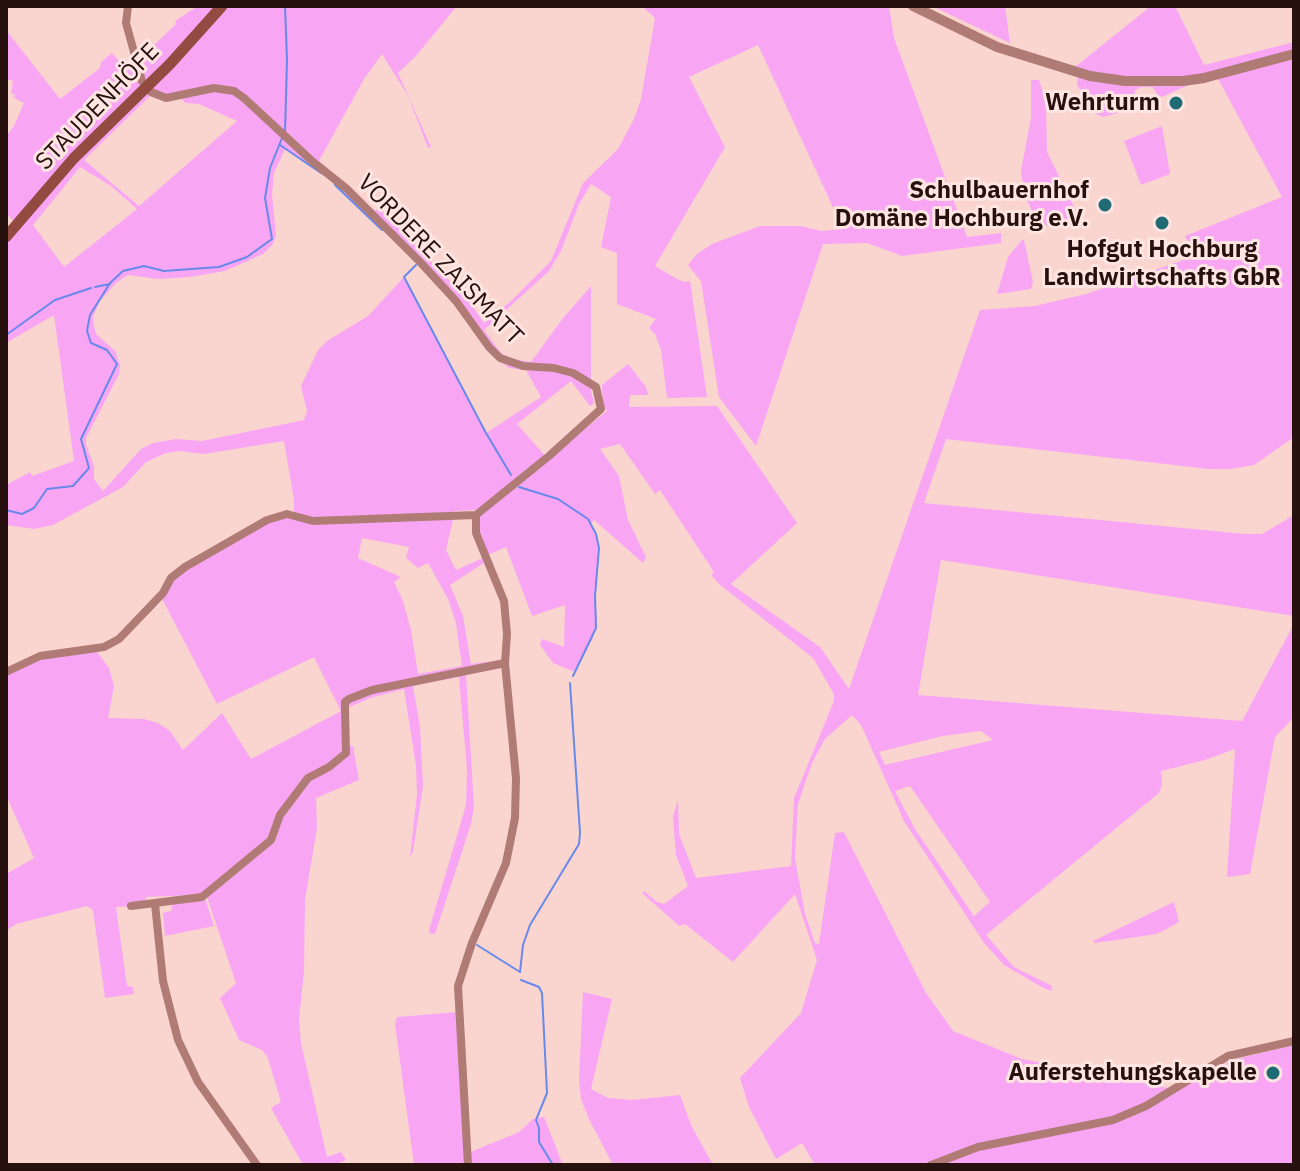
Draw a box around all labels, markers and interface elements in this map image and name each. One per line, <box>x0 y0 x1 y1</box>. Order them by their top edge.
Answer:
street label: STAUDENHÖFE <box>30 37 166 177</box>
place label: Wehrturm <box>1045 89 1160 117</box>
marker: Wehrturm <box>1167 94 1185 112</box>
street label: VORDERE ZAISMATT <box>351 169 529 351</box>
place label: Schulbauernhof Domäne Hochburg e.V. <box>835 177 1089 233</box>
marker: Schulbauernhof Domäne Hochburg e.V. <box>1096 196 1114 214</box>
marker: Hofgut Hochburg Landwirtschafts GbR <box>1153 214 1171 232</box>
place label: Hofgut Hochburg Landwirtschafts GbR <box>1043 236 1281 292</box>
place label: Auferstehungskapelle <box>1008 1059 1257 1087</box>
marker: Auferstehungskapelle <box>1264 1064 1282 1082</box>

